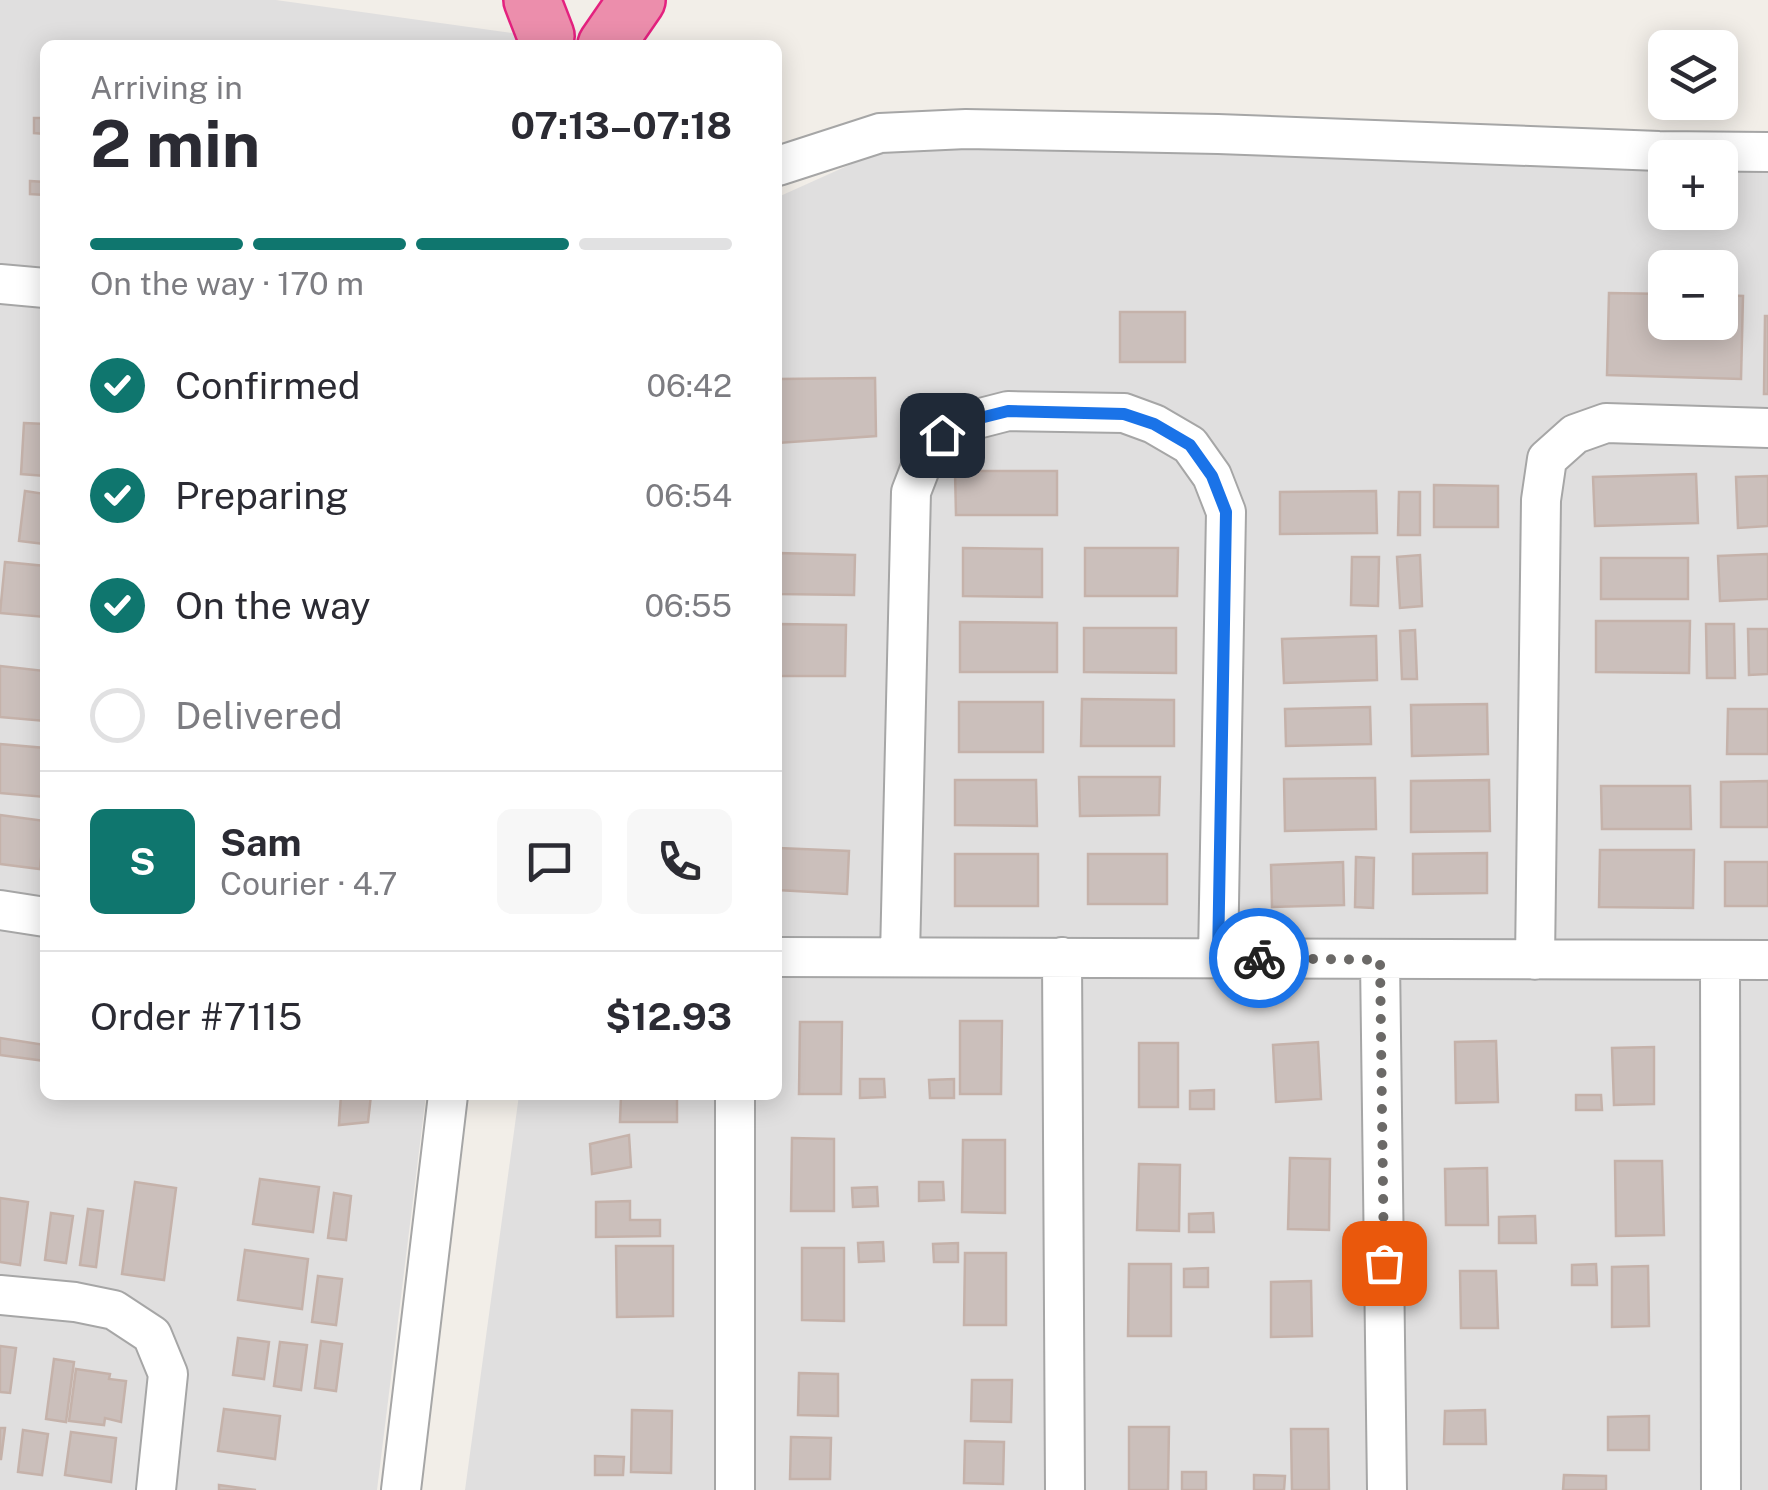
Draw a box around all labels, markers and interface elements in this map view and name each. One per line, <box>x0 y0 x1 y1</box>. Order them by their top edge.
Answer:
map controls <box>1648 30 1738 340</box>
button: layers <box>1648 30 1738 120</box>
text: Arriving in <box>90 69 243 106</box>
text: 07:13–07:18 <box>510 103 732 148</box>
text: 2 min <box>90 105 260 182</box>
button: + <box>1648 140 1738 230</box>
button: − <box>1648 250 1738 340</box>
text: On the way · 170 m <box>90 265 364 302</box>
icon: check <box>90 358 145 413</box>
text: Confirmed <box>175 363 360 408</box>
text: 06:42 <box>647 367 732 404</box>
pin <box>900 393 985 478</box>
icon: home <box>915 408 970 463</box>
icon: check <box>90 468 145 523</box>
text: Preparing <box>175 473 349 518</box>
text: 06:54 <box>645 477 732 514</box>
icon: check <box>90 578 145 633</box>
text: On the way <box>175 583 371 628</box>
text: 06:55 <box>644 587 732 624</box>
text: Delivered <box>175 693 343 738</box>
button: chat <box>497 809 602 914</box>
button: phone <box>627 809 732 914</box>
text: Sam <box>220 820 302 865</box>
text: S <box>129 839 156 884</box>
text: Courier · 4.7 <box>220 865 397 902</box>
courier <box>1209 908 1309 1008</box>
icon: bike <box>1232 931 1287 986</box>
text: Order #7115 <box>90 994 302 1039</box>
text: $12.93 <box>605 994 732 1039</box>
pin <box>1342 1221 1427 1306</box>
icon: bag <box>1357 1236 1412 1291</box>

